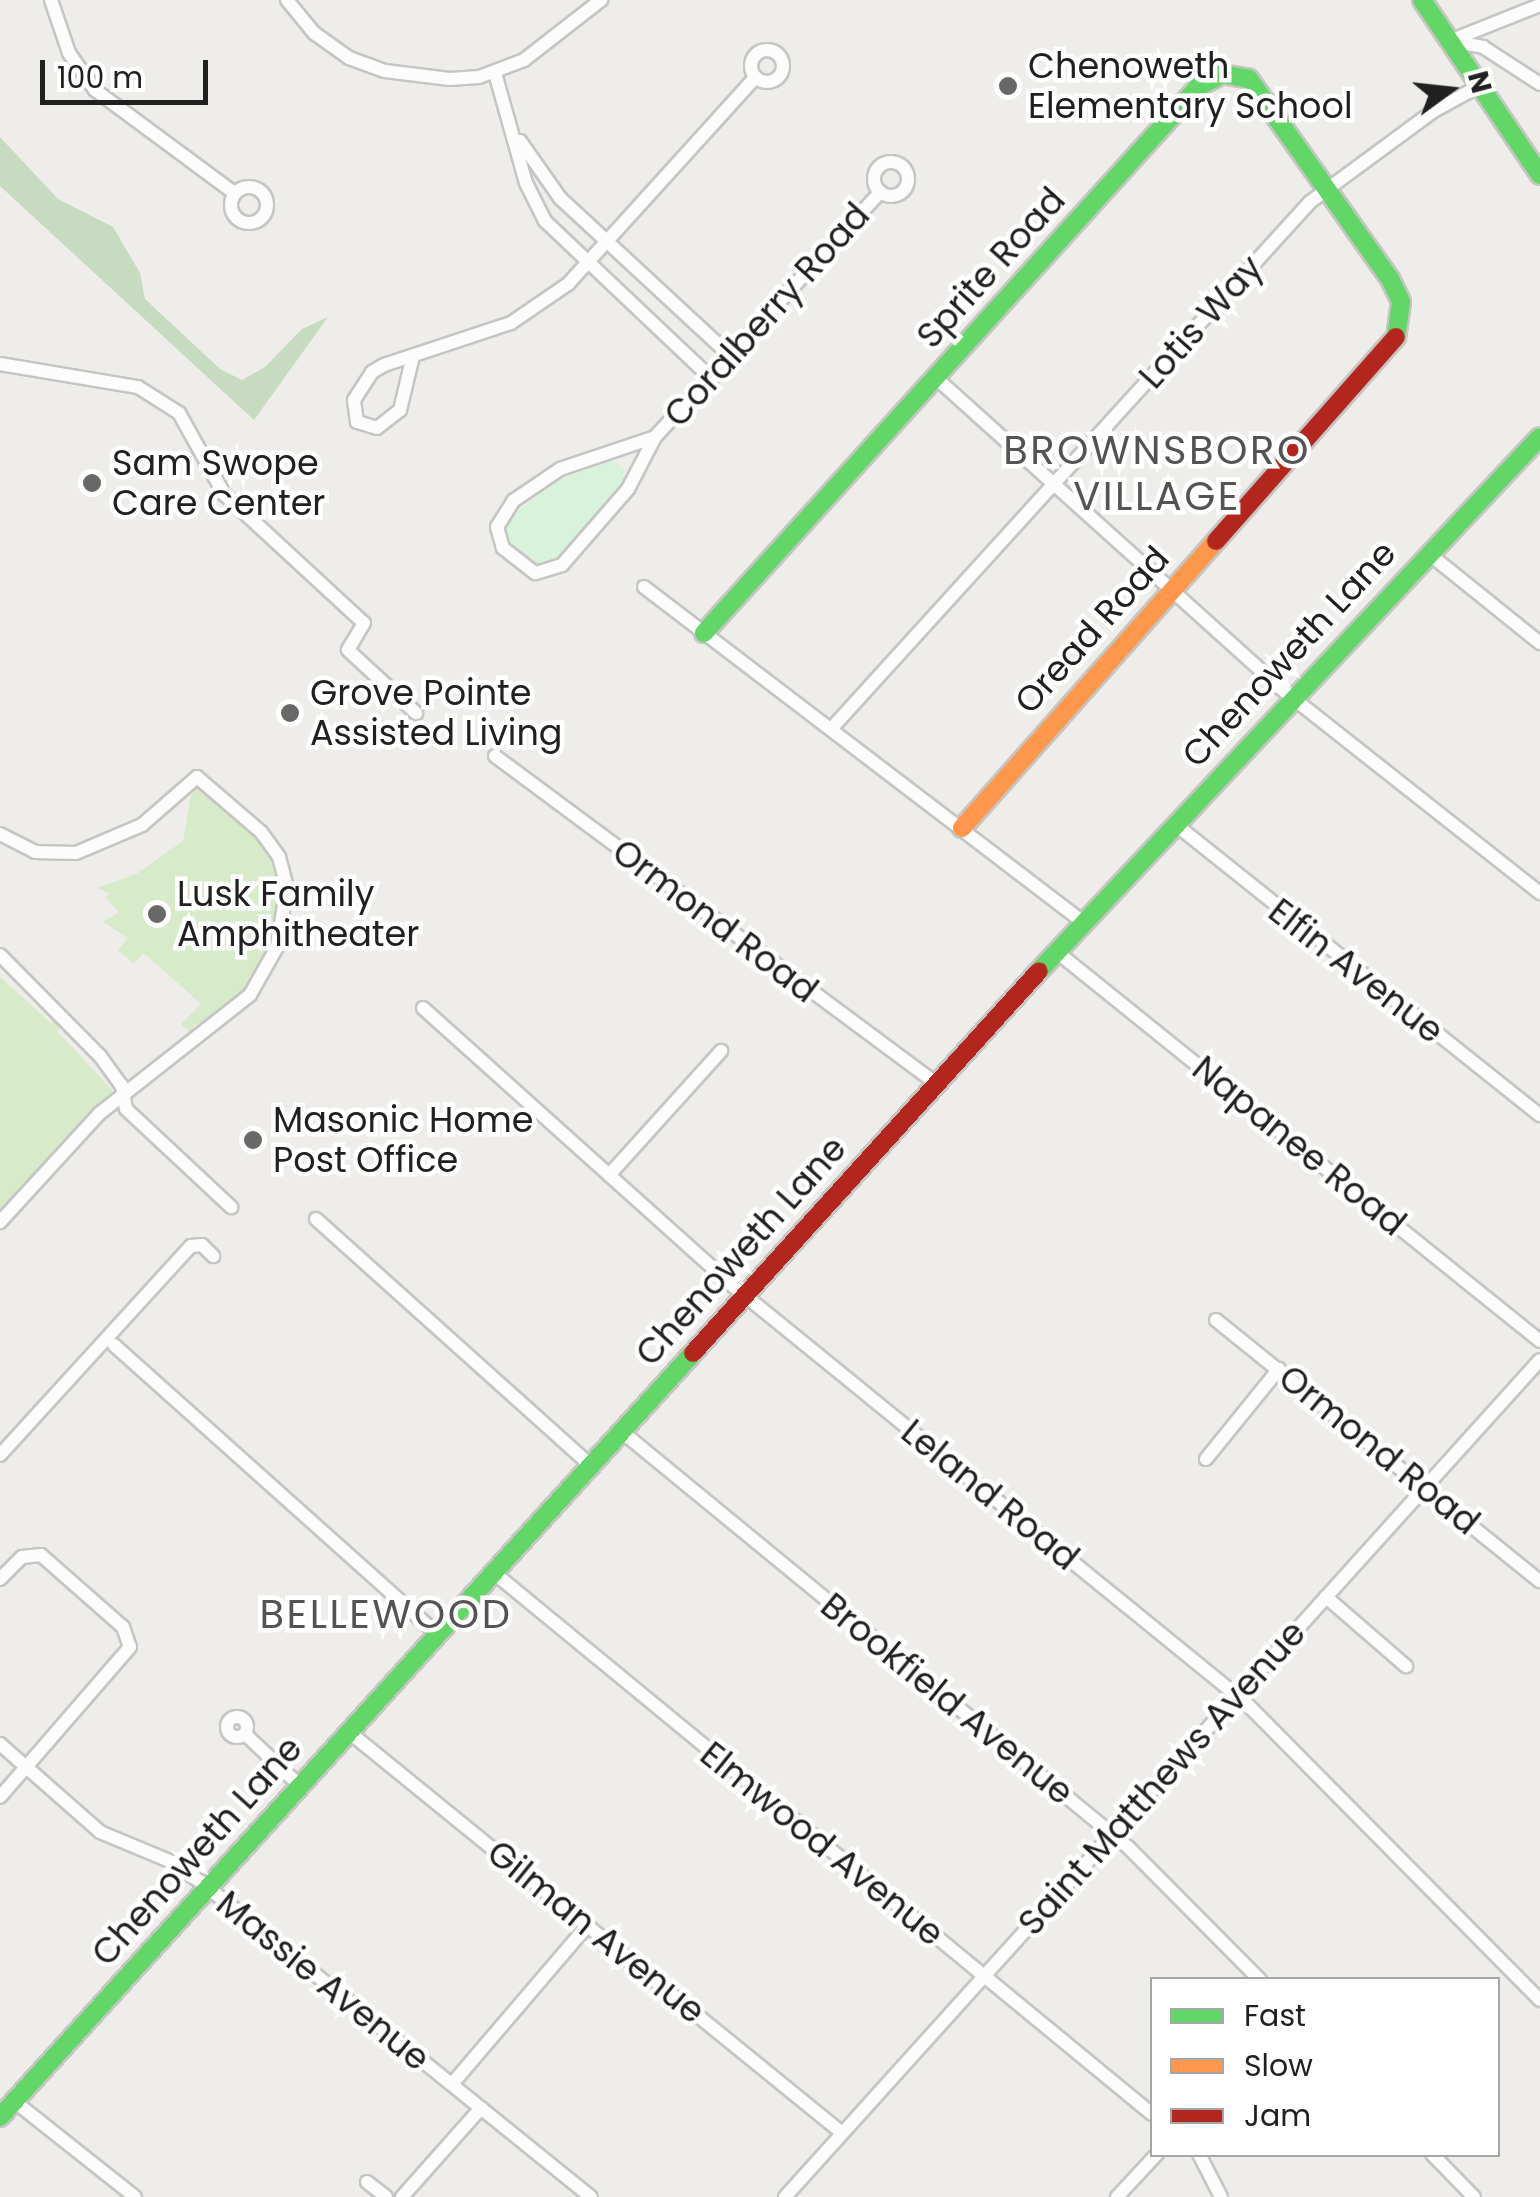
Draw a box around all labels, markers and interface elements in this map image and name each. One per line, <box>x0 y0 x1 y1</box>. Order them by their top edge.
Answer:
scale bar <box>45 40 212 102</box>
north arrow <box>1400 40 1500 140</box>
place label: Chenoweth Elementary School <box>1028 45 1353 127</box>
text: 100 m <box>57 56 143 99</box>
text: N <box>1458 67 1501 97</box>
marker: Chenoweth Elementary School <box>997 75 1019 97</box>
street label: Sprite Road <box>908 179 1074 357</box>
street label: Coralberry Road <box>656 195 878 435</box>
street label: Lotis Way <box>1131 247 1271 397</box>
district label: BROWNSBORO VILLAGE <box>1003 426 1311 520</box>
place label: Sam Swope Care Center <box>112 442 325 524</box>
marker: Sam Swope Care Center <box>81 472 103 494</box>
street label: Chenoweth Lane <box>1173 532 1405 776</box>
street label: Oread Road <box>1006 538 1178 722</box>
place label: Grove Pointe Assisted Living <box>310 672 562 754</box>
marker: Grove Pointe Assisted Living <box>279 702 301 724</box>
street label: Ormond Road <box>604 830 826 1012</box>
place label: Lusk Family Amphitheater <box>177 873 419 955</box>
street label: Elfin Avenue <box>1260 890 1452 1052</box>
marker: Lusk Family Amphitheater <box>146 903 168 925</box>
street label: Napanee Road <box>1184 1047 1414 1245</box>
place label: Masonic Home Post Office <box>273 1099 533 1181</box>
street label: Chenoweth Lane <box>627 1128 855 1374</box>
marker: Masonic Home Post Office <box>242 1129 264 1151</box>
street label: Ormond Road <box>1270 1356 1488 1544</box>
street label: Leland Road <box>893 1411 1087 1579</box>
street label: Brookfield Avenue <box>812 1584 1082 1814</box>
district label: BELLEWOOD <box>260 1590 512 1638</box>
street label: Saint Matthews Avenue <box>1010 1612 1314 1944</box>
street label: Chenoweth Lane <box>83 1728 311 1974</box>
street label: Elmwood Avenue <box>692 1733 952 1955</box>
street label: Gilman Avenue <box>479 1832 713 2032</box>
street label: Massie Avenue <box>208 1882 438 2080</box>
legend <box>1150 1977 1500 2157</box>
text: Fast <box>1244 1994 1306 2037</box>
text: Slow <box>1244 2044 1313 2087</box>
text: Jam <box>1244 2094 1311 2137</box>

